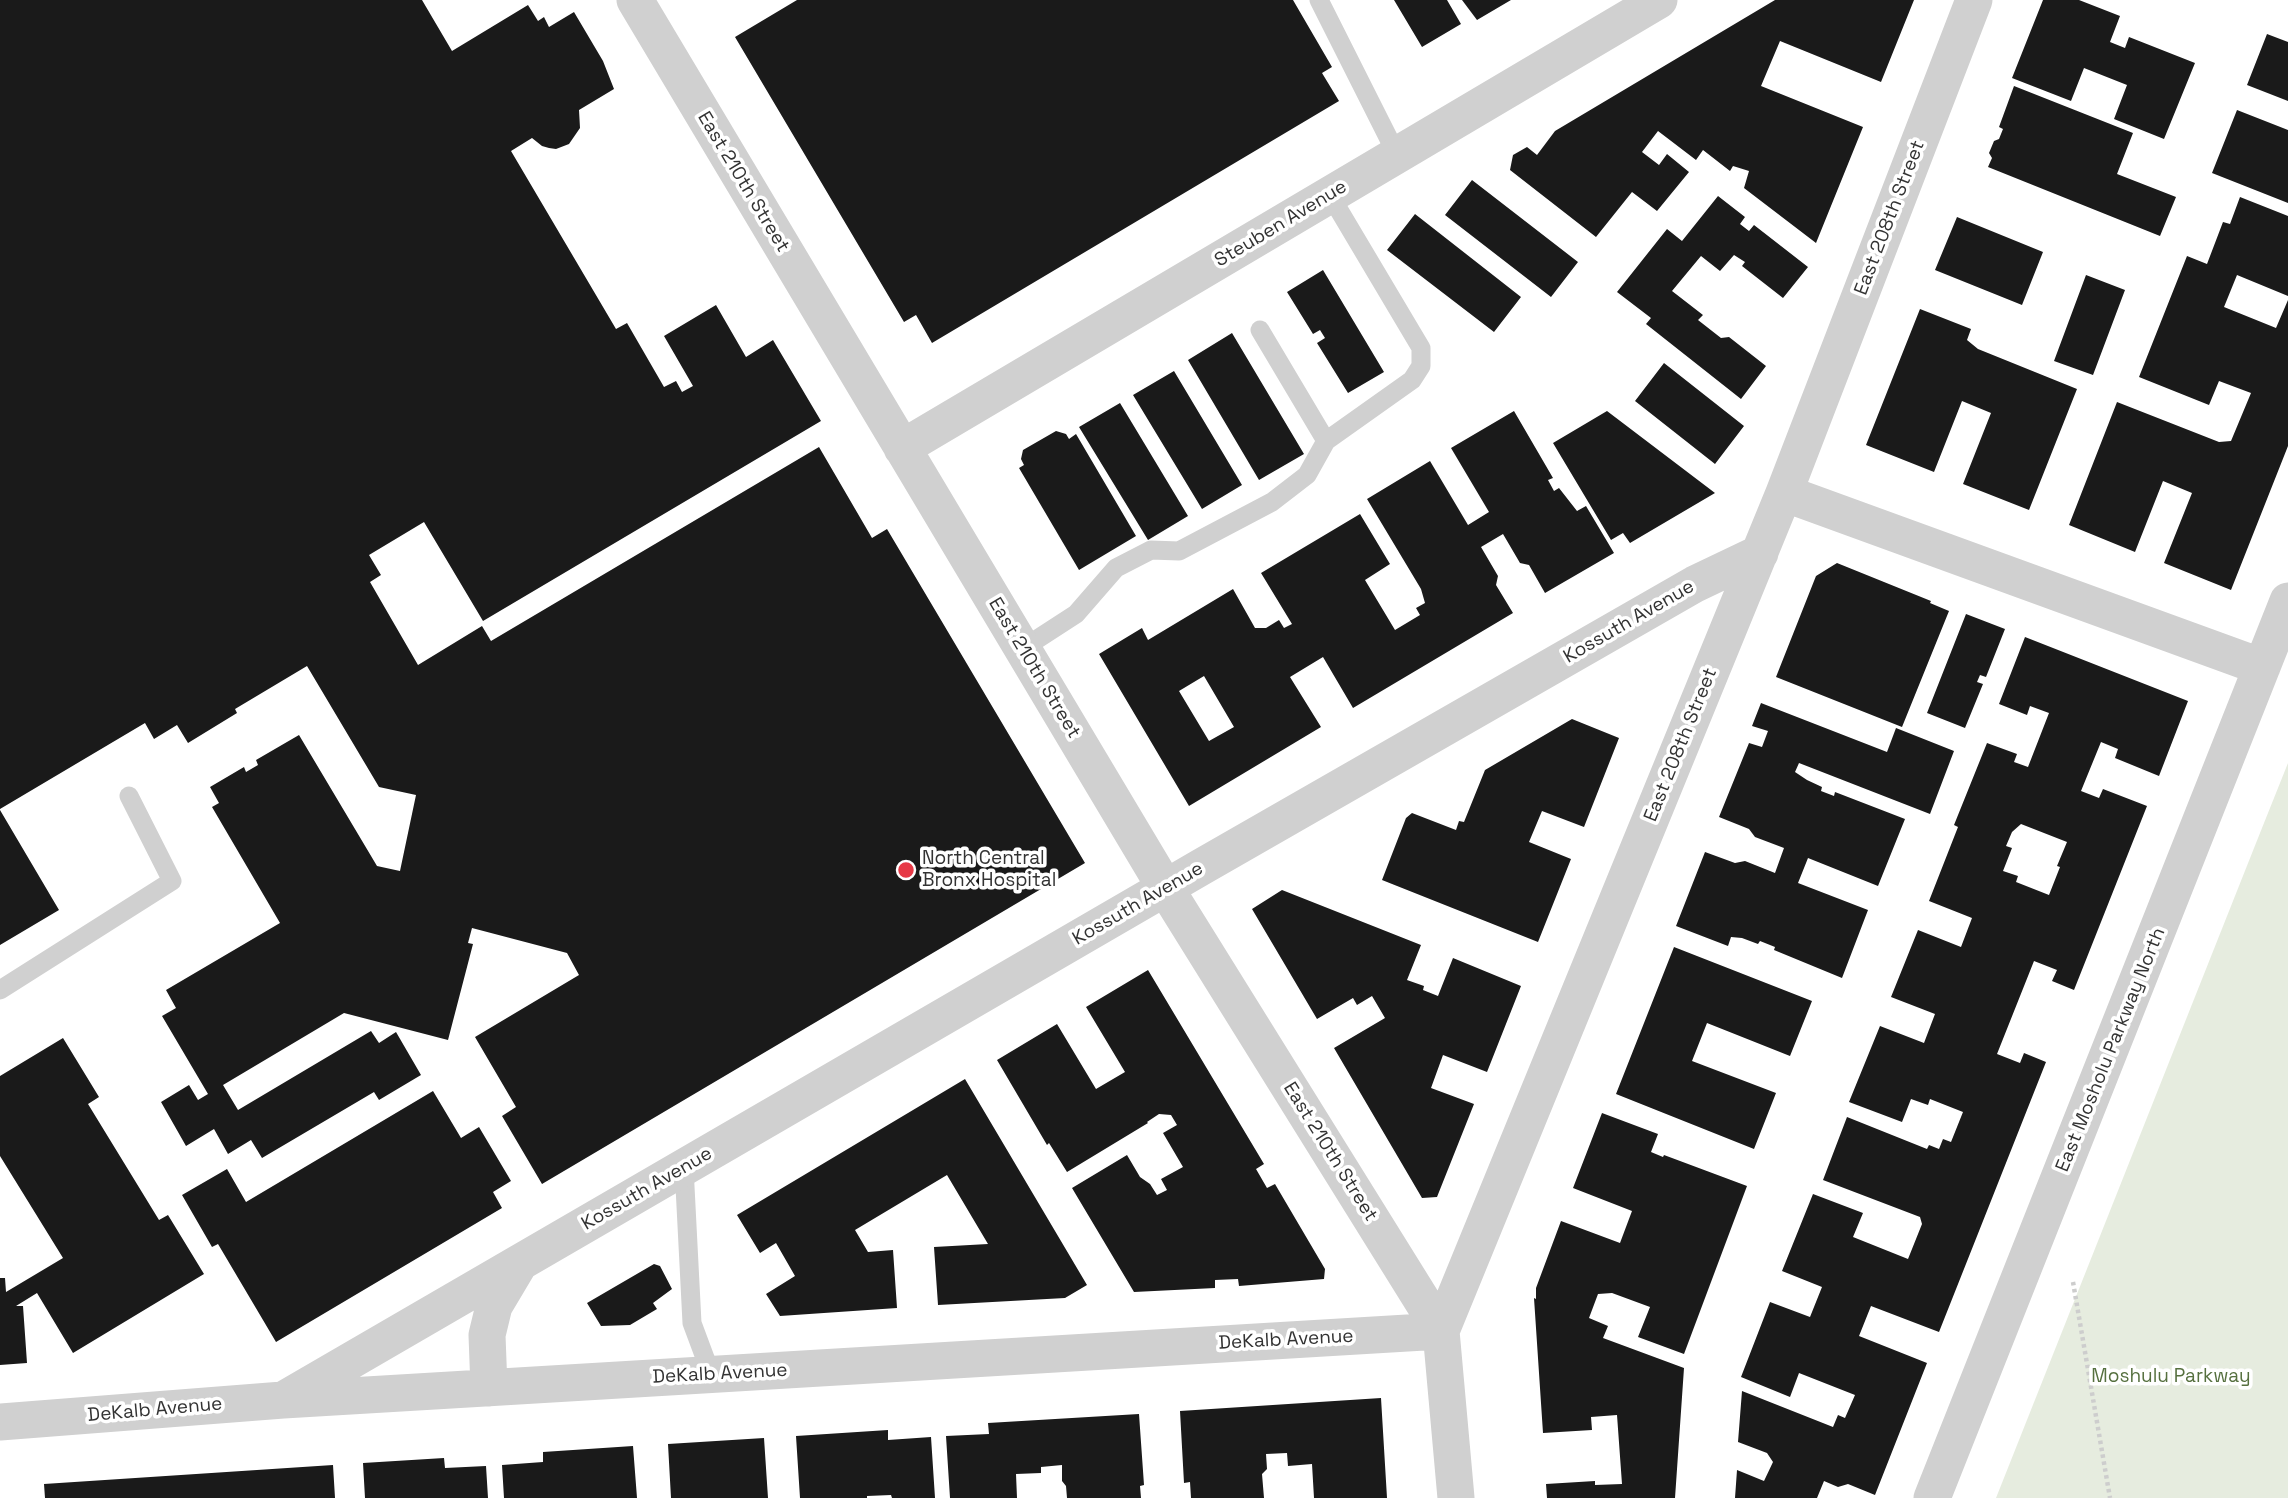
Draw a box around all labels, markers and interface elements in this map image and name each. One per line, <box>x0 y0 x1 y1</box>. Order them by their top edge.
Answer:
street label: East 210th Street <box>692 108 794 256</box>
street label: East 208th Street <box>1850 137 1930 299</box>
street label: Steuben Avenue <box>1211 176 1351 272</box>
street label: Kossuth Avenue <box>1560 575 1698 669</box>
street label: East 210th Street <box>983 594 1085 742</box>
street label: East 208th Street <box>1640 665 1722 825</box>
place label: North Central Bronx Hospital <box>922 848 1056 892</box>
street label: Kossuth Avenue <box>1069 857 1207 951</box>
marker: North Central Bronx Hospital <box>896 860 916 880</box>
street label: East Mosholu Parkway North <box>2051 925 2171 1175</box>
street label: East 210th Street <box>1278 1078 1382 1226</box>
street label: Kossuth Avenue <box>578 1142 716 1236</box>
street label: DeKalb Avenue <box>1218 1325 1354 1355</box>
street label: DeKalb Avenue <box>652 1359 788 1389</box>
park label: Moshulu Parkway <box>2091 1366 2251 1388</box>
street label: DeKalb Avenue <box>87 1393 223 1427</box>

